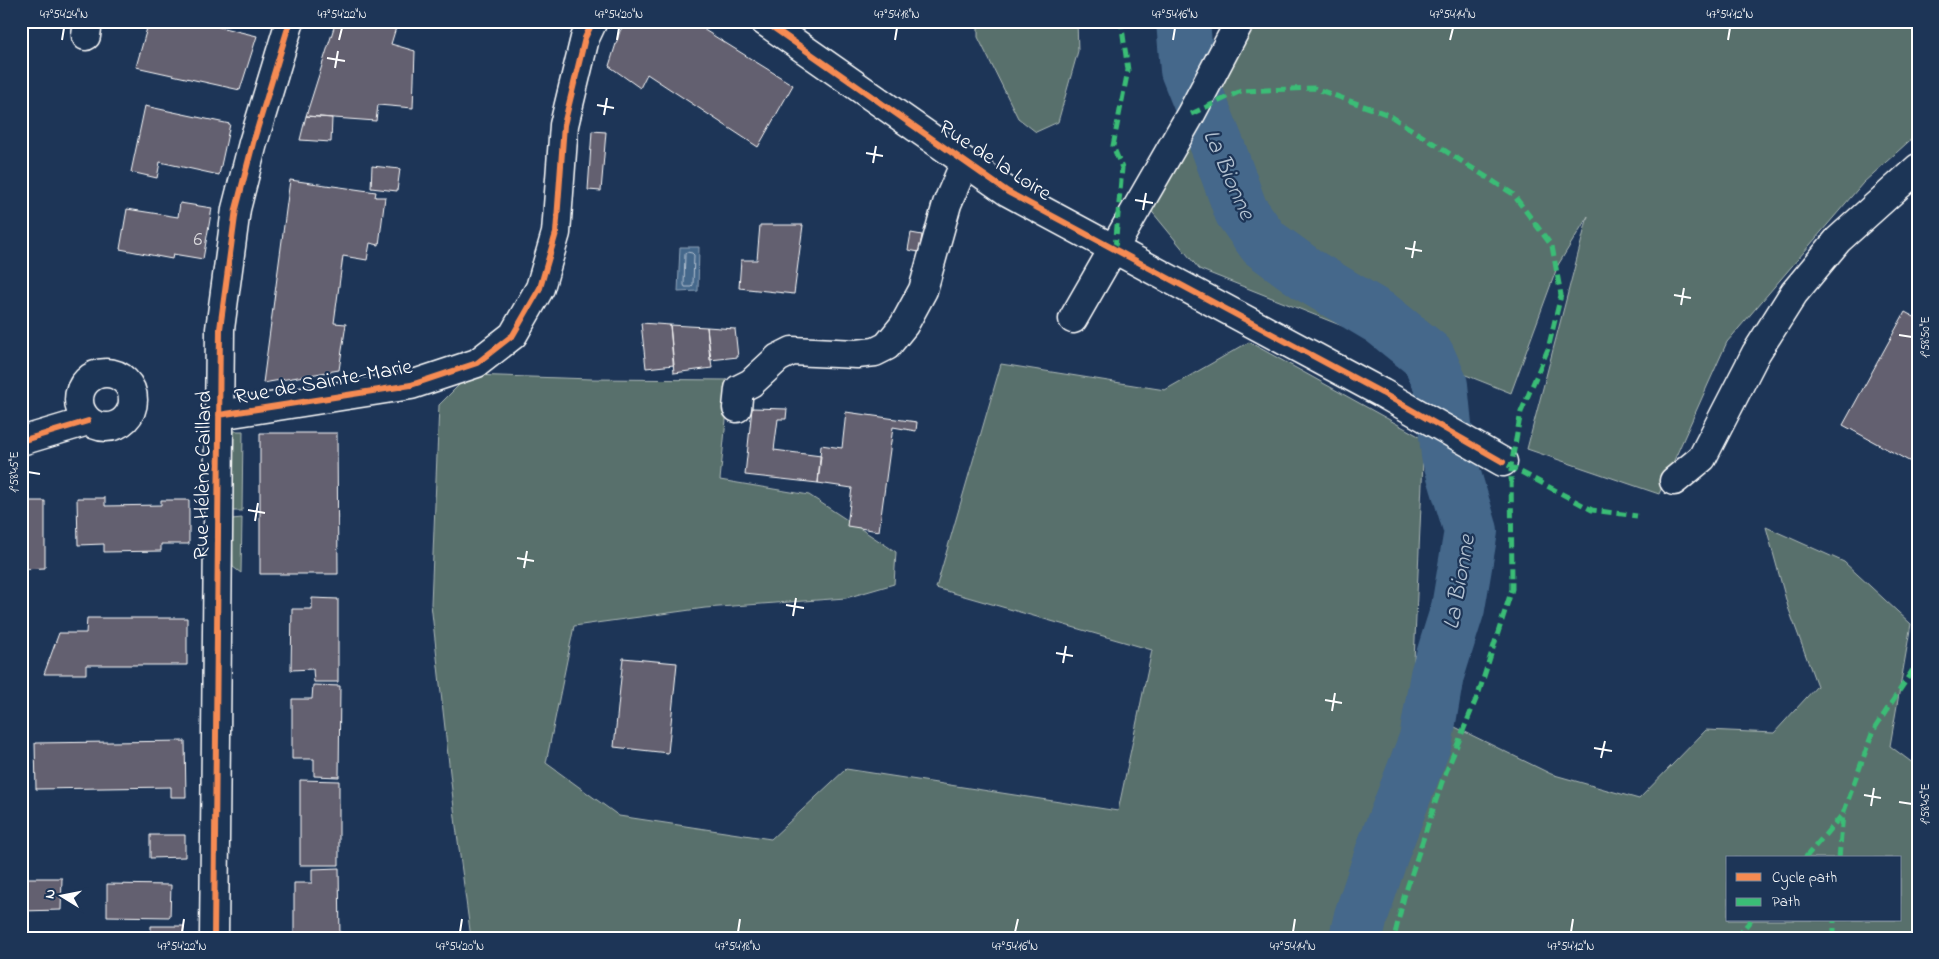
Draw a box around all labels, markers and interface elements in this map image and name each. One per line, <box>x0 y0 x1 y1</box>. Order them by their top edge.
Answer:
text: 47°54'24"N <box>40 6 88 24</box>
text: 47°54'22"N <box>317 6 367 24</box>
text: 47°54'20"N <box>595 6 643 24</box>
text: 47°54'18"N <box>874 6 920 24</box>
text: 47°54'16"N <box>1152 6 1198 24</box>
text: 47°54'14"N <box>1430 6 1476 24</box>
text: 47°54'12"N <box>1707 6 1753 24</box>
street label: Rue de la Loire <box>932 113 1057 210</box>
water label: La Bionne <box>1192 124 1264 227</box>
house number: 6 <box>194 226 203 255</box>
text: 1°58'50"E <box>1917 316 1935 358</box>
street label: Rue de Sainte-Marie <box>232 352 415 414</box>
street label: Rue Hélène Caillard <box>187 390 221 560</box>
text: 1°58'45"E <box>6 451 24 493</box>
water label: La Bionne <box>1435 531 1486 632</box>
text: 1°58'45"E <box>1917 783 1935 825</box>
legend <box>1726 856 1902 922</box>
text: Cycle path <box>1772 867 1837 890</box>
north arrow <box>38 872 88 922</box>
text: N <box>40 888 62 900</box>
text: Path <box>1772 891 1800 913</box>
text: 47°54'22"N <box>157 938 207 956</box>
text: 47°54'20"N <box>436 938 484 956</box>
text: 47°54'18"N <box>715 938 761 956</box>
text: 47°54'16"N <box>992 938 1038 956</box>
text: 47°54'14"N <box>1270 938 1316 956</box>
text: 47°54'12"N <box>1548 938 1594 956</box>

